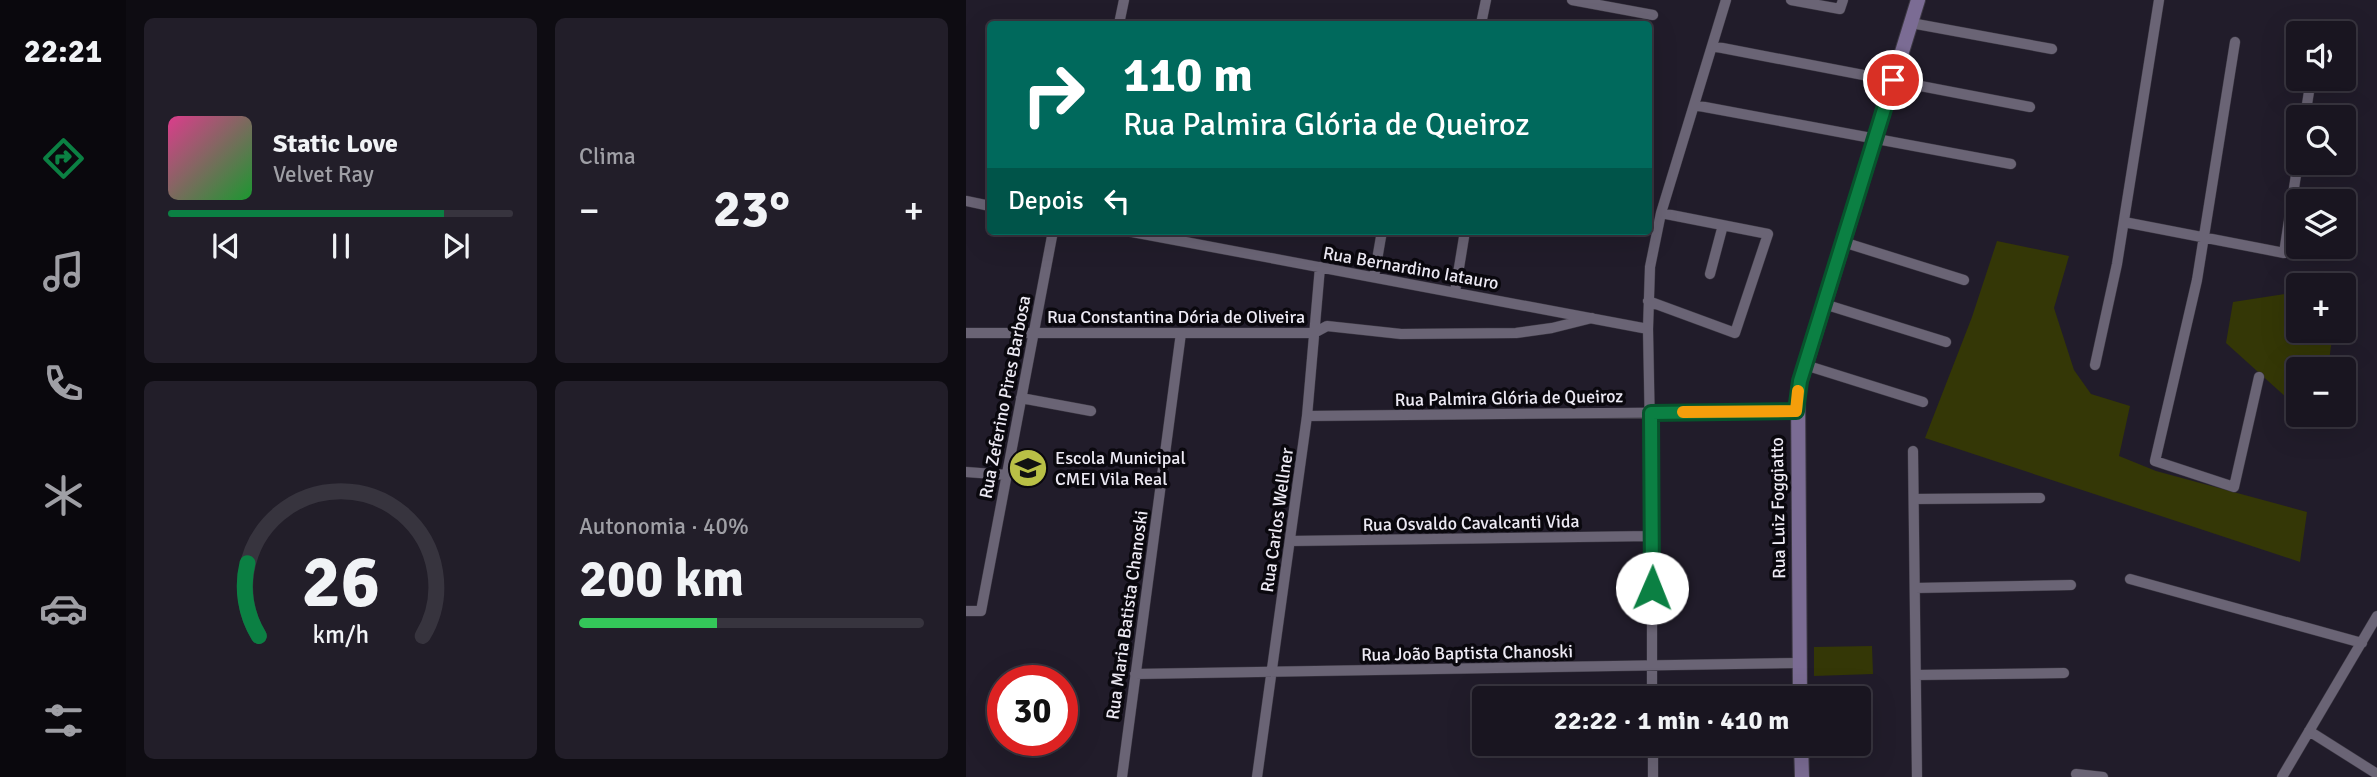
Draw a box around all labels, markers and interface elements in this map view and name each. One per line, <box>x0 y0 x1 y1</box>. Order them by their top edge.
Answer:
map controls <box>2286 21 2356 427</box>
button: sound <box>2286 21 2356 91</box>
text: 22:21 <box>24 32 102 71</box>
text: 110 m <box>1123 45 1253 105</box>
icon: right <box>1008 49 1099 140</box>
pin <box>1863 50 1923 110</box>
icon: arrive <box>1874 61 1912 99</box>
text: Rua Palmira Glória de Queiroz <box>1123 105 1529 144</box>
button: search <box>2286 105 2356 175</box>
text: Static Love <box>273 128 398 160</box>
icon: directions <box>39 134 88 183</box>
text: Clima <box>579 142 636 171</box>
text: Velvet Ray <box>273 160 374 189</box>
text: 23° <box>713 177 790 241</box>
icon: left <box>1098 182 1136 220</box>
text: Depois <box>1008 185 1084 217</box>
text: − <box>579 187 600 234</box>
text: + <box>903 187 924 234</box>
button: layers <box>2286 189 2356 259</box>
icon: previous <box>207 227 245 265</box>
icon: pause <box>322 227 360 265</box>
icon: next <box>437 227 475 265</box>
street label: Rua Bernardino Iatauro <box>1321 242 1501 294</box>
icon: music <box>39 247 88 296</box>
button: + <box>2286 273 2356 343</box>
street label: Rua Zeferino Pires Barbosa <box>974 294 1036 500</box>
street label: Rua Constantina Dória de Oliveira <box>1047 306 1305 328</box>
button: − <box>2286 357 2356 427</box>
icon: phone <box>39 359 88 408</box>
street label: Rua Palmira Glória de Queiroz <box>1395 385 1623 411</box>
street label: Rua Luiz Foggiatto <box>1766 437 1790 579</box>
street label: Rua Carlos Wellner <box>1256 446 1298 594</box>
school or university icon: Escola Municipal CMEI Vila Real <box>1007 447 1049 489</box>
place label: Escola Municipal CMEI Vila Real <box>1055 447 1186 490</box>
icon: climate <box>39 471 88 520</box>
street label: Rua Maria Batista Chanoski <box>1101 509 1153 721</box>
street label: Rua Osvaldo Cavalcanti Vida <box>1362 510 1580 536</box>
text: Autonomia · 40% <box>579 512 749 541</box>
text: 26 <box>301 538 380 627</box>
text: 200 km <box>579 547 744 611</box>
position arrow <box>1615 551 1689 625</box>
icon: car <box>39 584 88 633</box>
text: km/h <box>312 619 369 650</box>
street label: Rua João Baptista Chanoski <box>1361 640 1573 666</box>
speed limit sign: 30 <box>987 665 1078 756</box>
icon: filters <box>39 696 88 745</box>
text: 22:22 · 1 min · 410 m <box>1554 705 1789 737</box>

